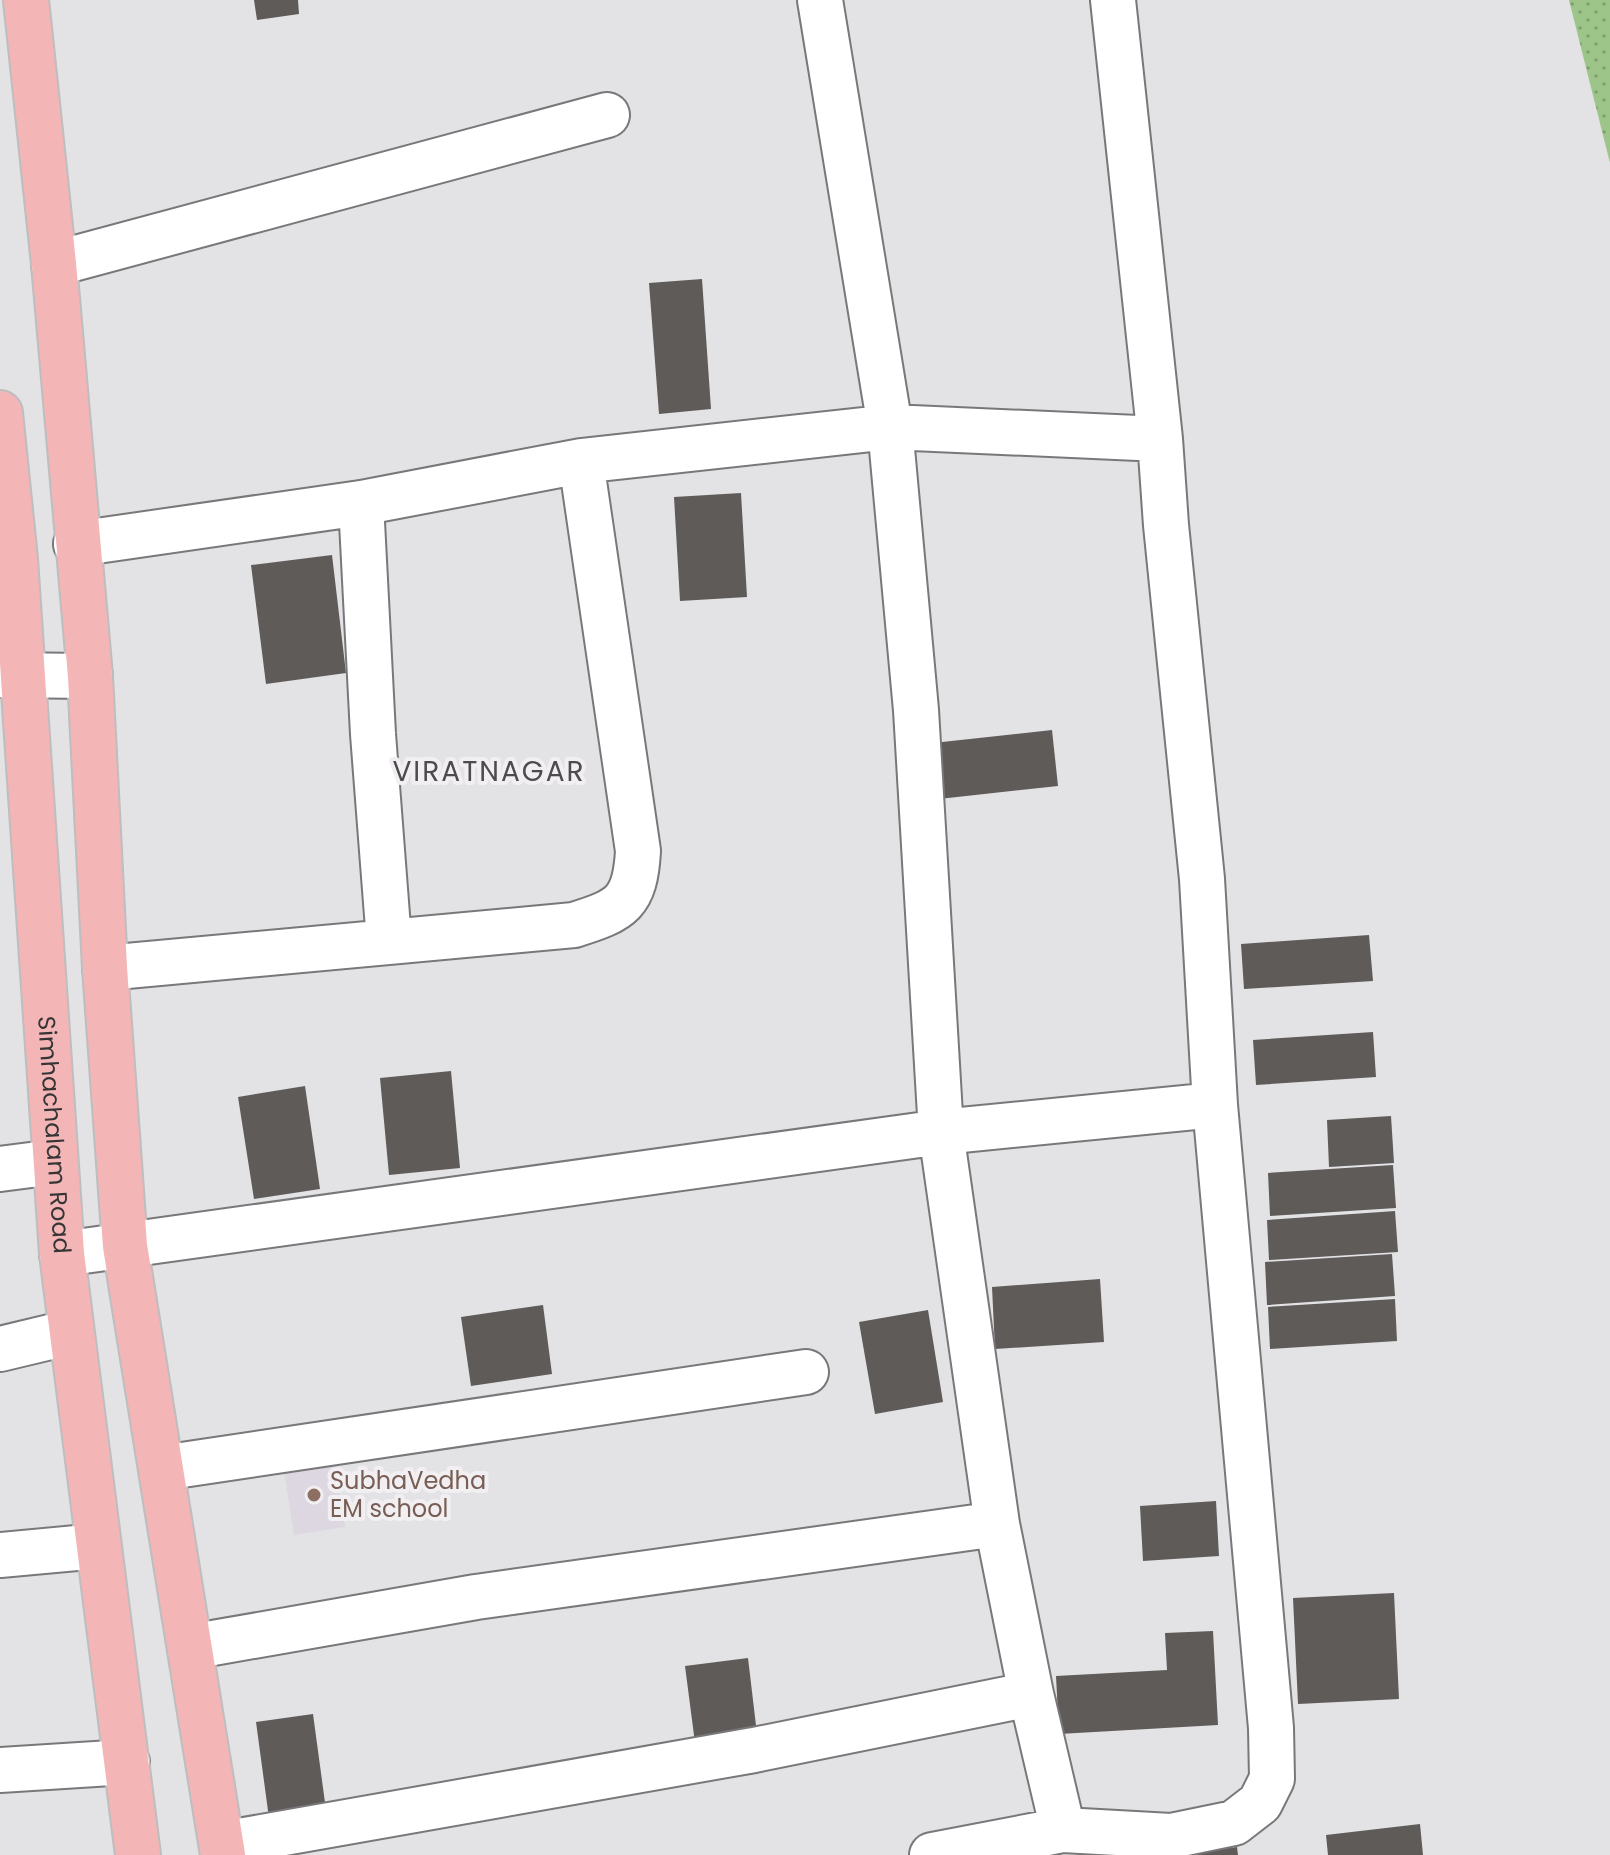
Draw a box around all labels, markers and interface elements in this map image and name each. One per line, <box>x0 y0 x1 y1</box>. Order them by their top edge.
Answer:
district label: VIRATNAGAR <box>392 752 586 791</box>
street label: Simhachalam Road <box>30 1015 79 1255</box>
place label: SubhaVedha EM school <box>330 1464 486 1525</box>
marker: SubhaVedha EM school <box>305 1486 323 1504</box>

